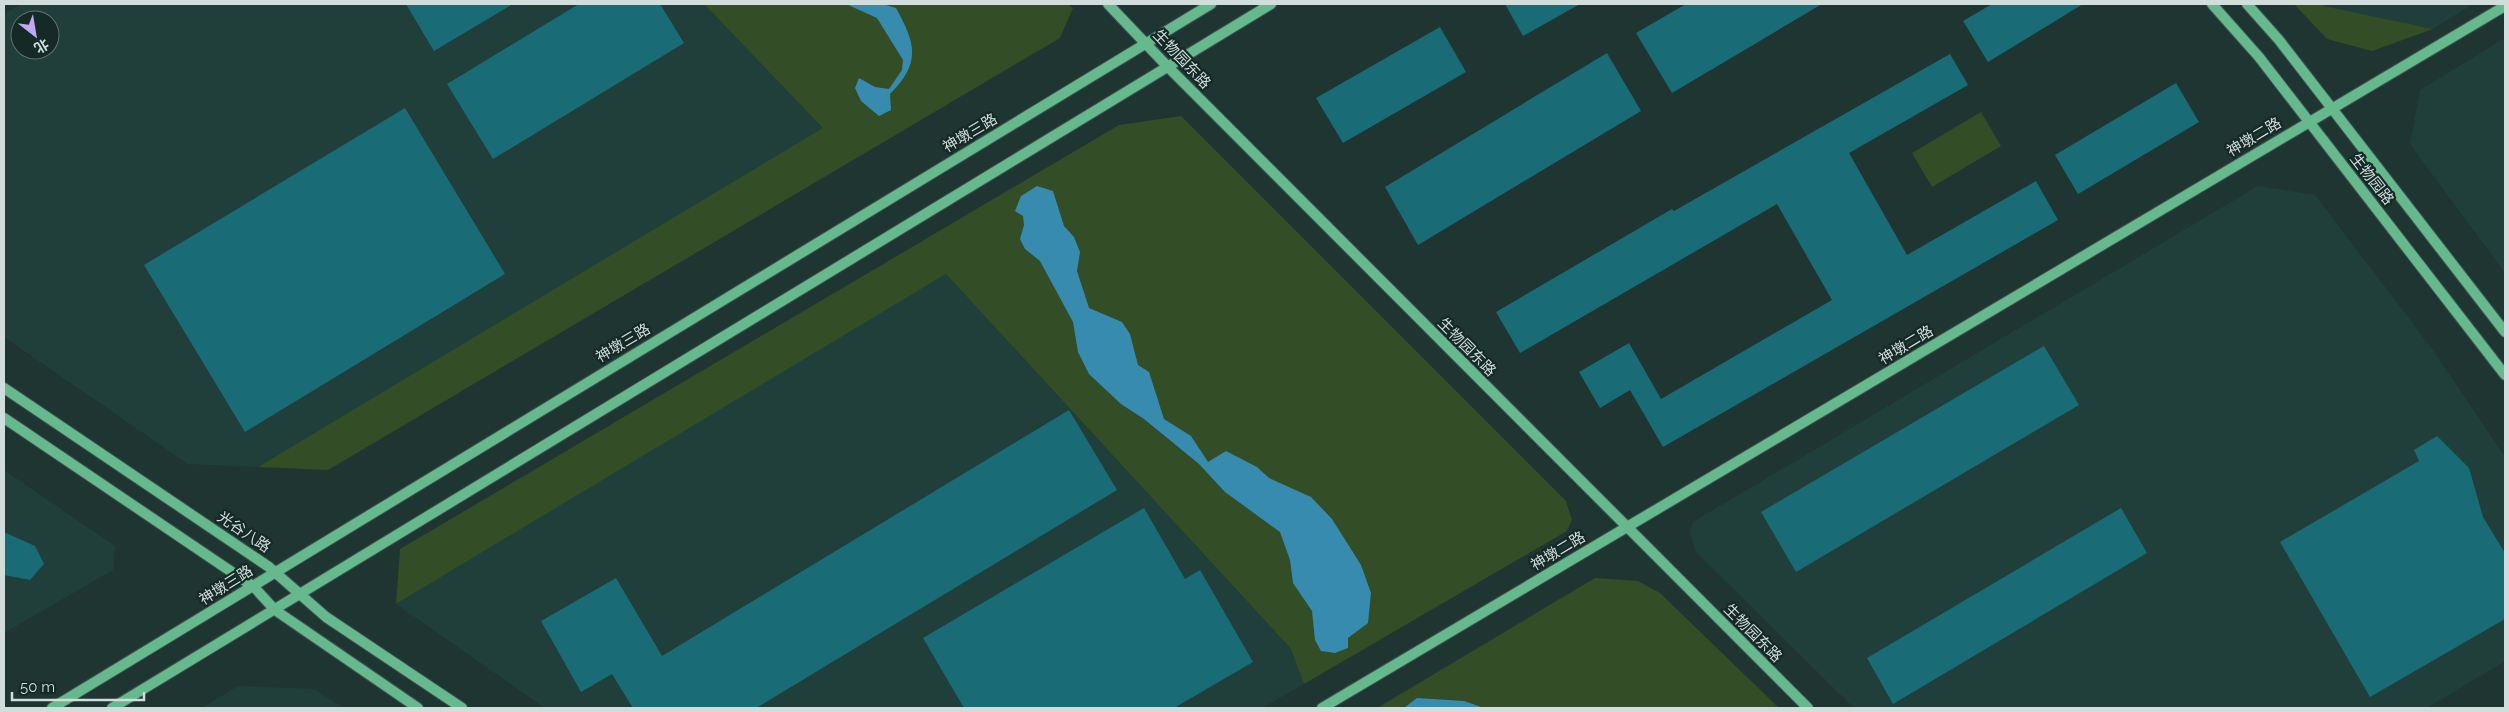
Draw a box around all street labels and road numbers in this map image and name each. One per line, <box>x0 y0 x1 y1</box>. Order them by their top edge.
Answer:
street label: 生物园东路 <box>1149 26 1215 92</box>
street label: 神墩三路 <box>940 110 1000 156</box>
street label: 神墩二路 <box>2224 114 2284 160</box>
street label: 生物园路 <box>2346 150 2398 208</box>
street label: 生物园东路 <box>1434 314 1500 380</box>
street label: 神墩三路 <box>593 320 653 366</box>
street label: 神墩二路 <box>1876 322 1936 368</box>
street label: 光谷八路 <box>214 508 274 556</box>
street label: 神墩二路 <box>1528 528 1588 574</box>
street label: 神墩三路 <box>196 561 256 609</box>
street label: 生物园东路 <box>1720 600 1786 666</box>

